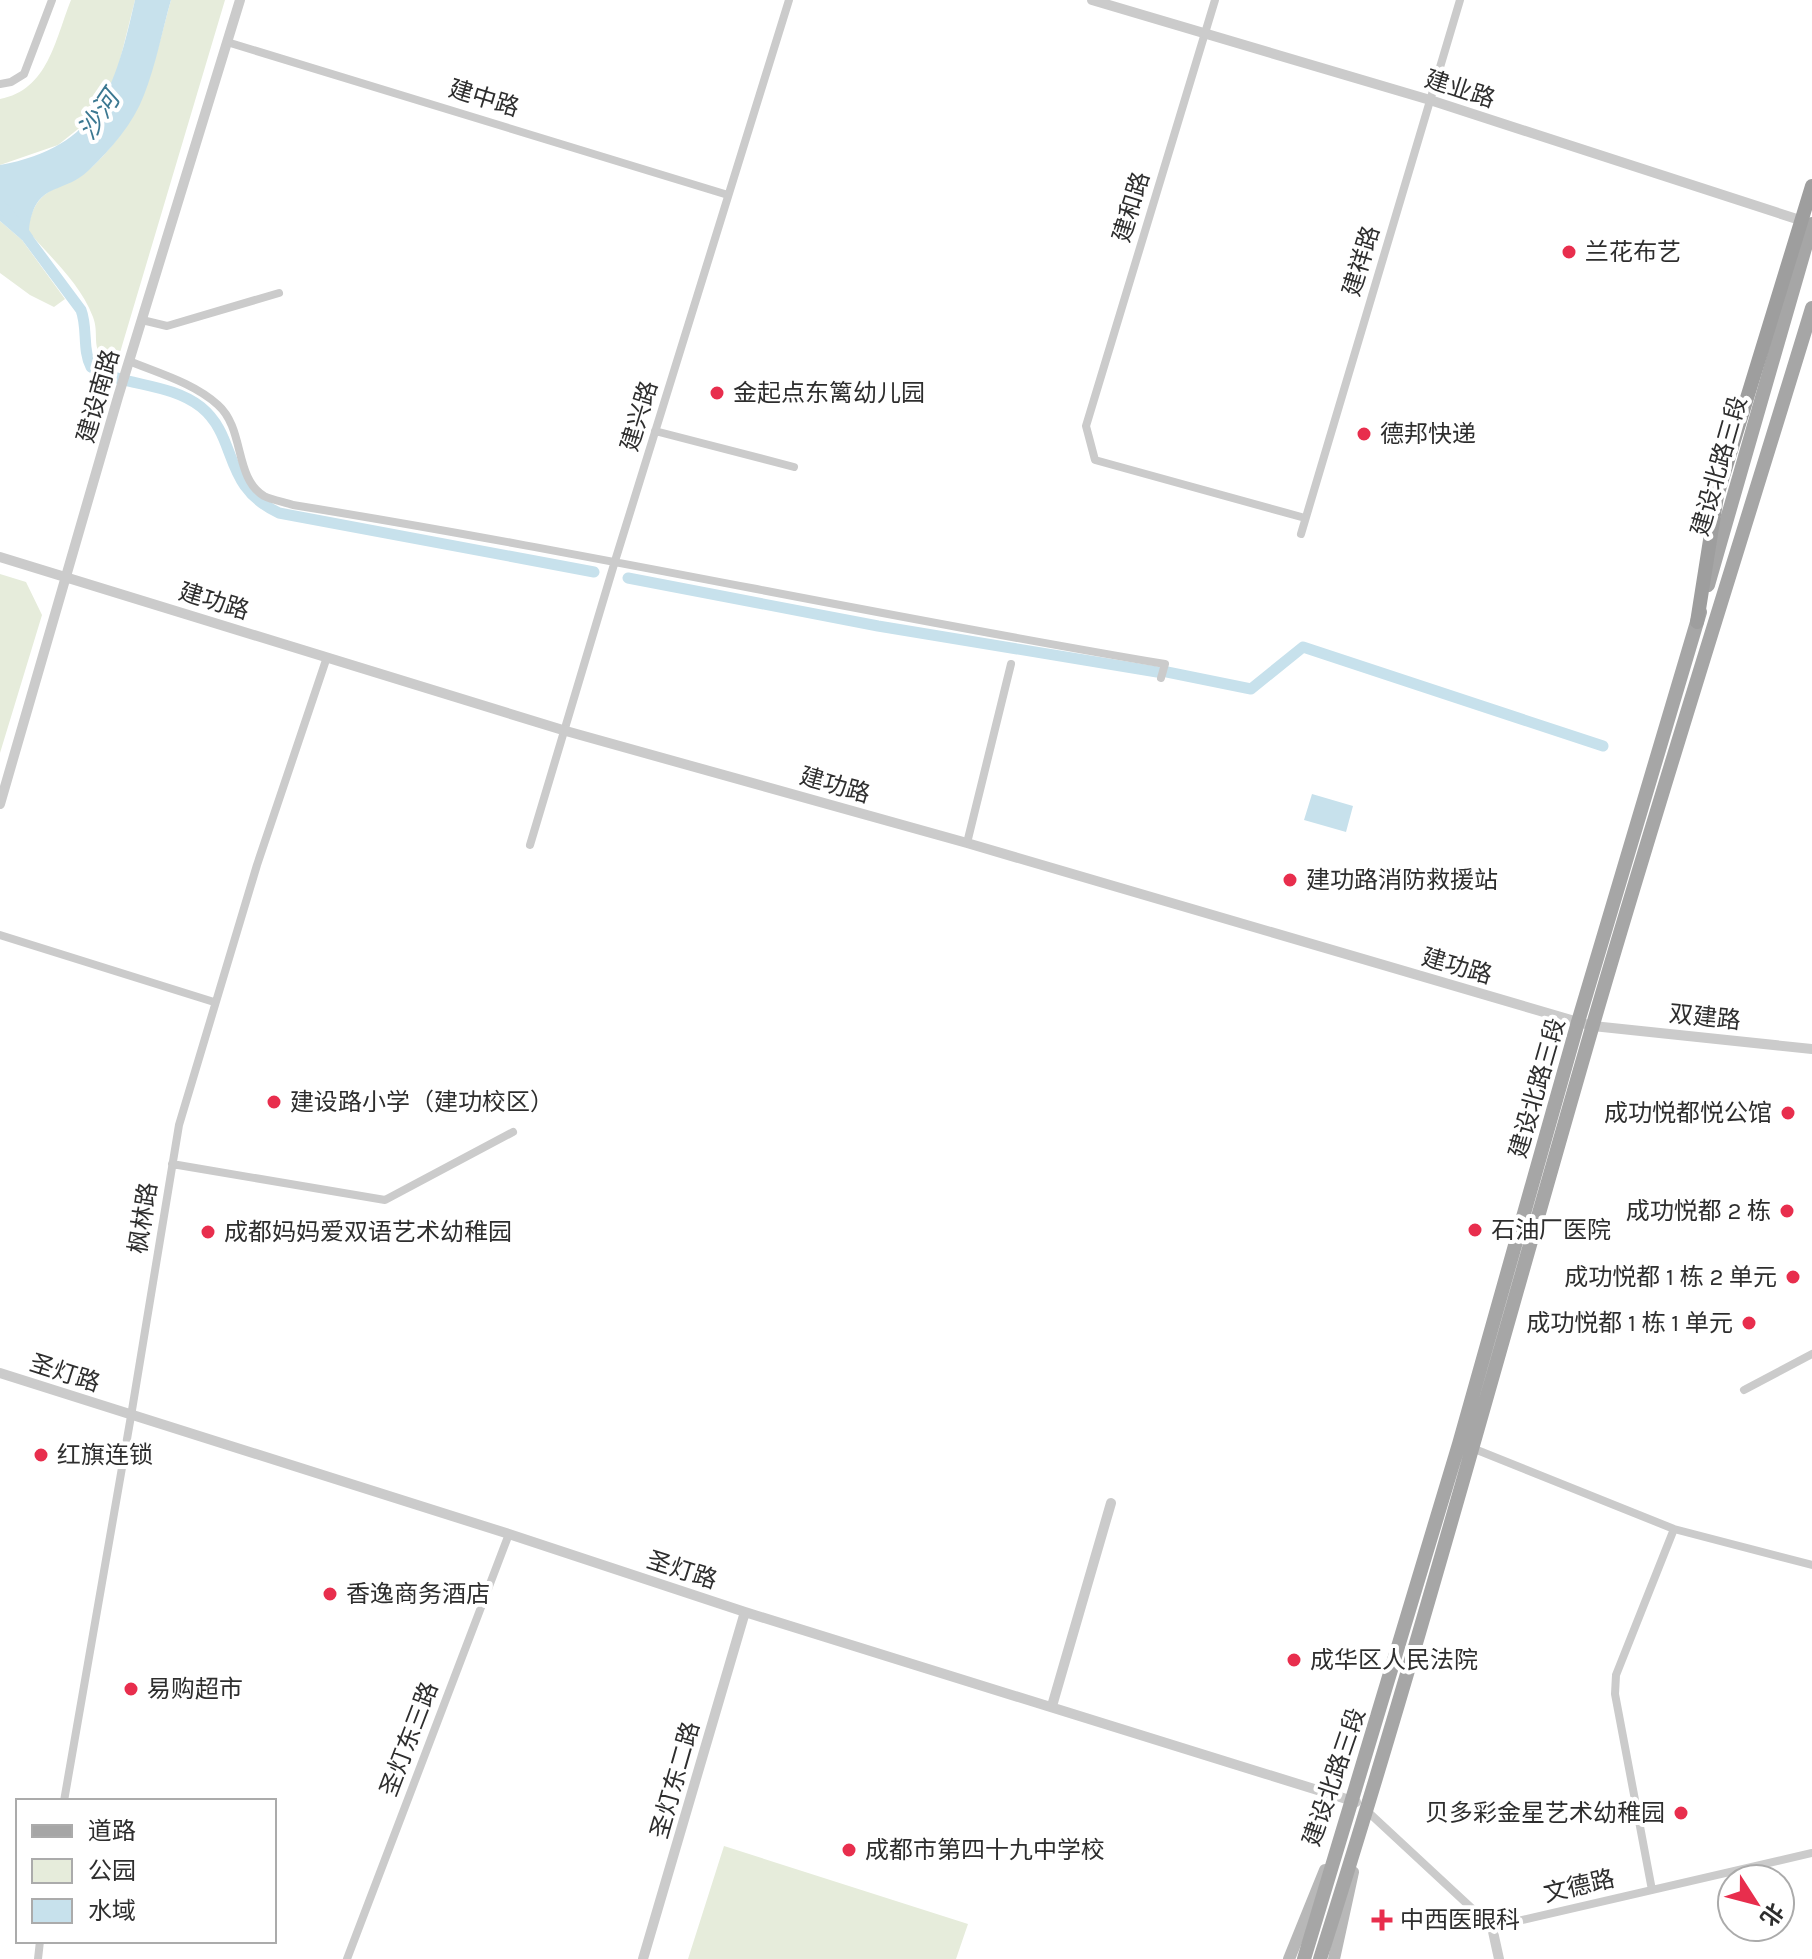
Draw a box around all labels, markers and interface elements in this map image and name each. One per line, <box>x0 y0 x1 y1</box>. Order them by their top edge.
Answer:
street label: 建业路 <box>1421 65 1499 113</box>
street label: 建中路 <box>445 74 523 122</box>
water label: 沙河 <box>72 81 129 145</box>
street label: 建和路 <box>1107 168 1155 246</box>
street label: 建祥路 <box>1337 222 1385 300</box>
place label: 兰花布艺 <box>1585 238 1681 266</box>
marker: 兰花布艺 <box>1560 243 1578 261</box>
street label: 建设南路 <box>71 346 125 446</box>
street label: 建兴路 <box>615 377 663 455</box>
place label: 金起点东篱幼儿园 <box>733 379 925 407</box>
marker: 金起点东篱幼儿园 <box>708 384 726 402</box>
street label: 建设北路三段 <box>1686 393 1752 539</box>
place label: 德邦快递 <box>1380 420 1476 448</box>
marker: 德邦快递 <box>1355 425 1373 443</box>
street label: 建功路 <box>175 577 253 625</box>
street label: 建功路 <box>797 762 873 808</box>
place label: 建功路消防救援站 <box>1306 866 1498 894</box>
marker: 建功路消防救援站 <box>1281 871 1299 889</box>
street label: 建功路 <box>1419 943 1495 989</box>
street label: 双建路 <box>1668 999 1742 1035</box>
street label: 建设北路三段 <box>1504 1015 1570 1161</box>
place label: 建设路小学（建功校区） <box>290 1088 554 1116</box>
marker: 建设路小学（建功校区） <box>265 1093 283 1111</box>
place label: 成功悦都悦公馆 <box>1604 1099 1772 1127</box>
marker: 成功悦都悦公馆 <box>1779 1104 1797 1122</box>
street label: 枫林路 <box>124 1180 162 1256</box>
place label: 成功悦都 2 栋 <box>1626 1197 1771 1225</box>
marker: 成功悦都 2 栋 <box>1778 1202 1796 1220</box>
place label: 石油厂医院 <box>1491 1216 1611 1244</box>
place label: 成都妈妈爱双语艺术幼稚园 <box>224 1218 512 1246</box>
marker: 石油厂医院 <box>1466 1221 1484 1239</box>
marker: 成都妈妈爱双语艺术幼稚园 <box>199 1223 217 1241</box>
place label: 成功悦都 1 栋 2 单元 <box>1564 1263 1777 1291</box>
marker: 成功悦都 1 栋 2 单元 <box>1784 1268 1802 1286</box>
place label: 成功悦都 1 栋 1 单元 <box>1526 1309 1733 1337</box>
marker: 成功悦都 1 栋 1 单元 <box>1740 1314 1758 1332</box>
street label: 圣灯路 <box>26 1349 104 1397</box>
place label: 红旗连锁 <box>57 1441 153 1469</box>
marker: 红旗连锁 <box>32 1446 50 1464</box>
street label: 圣灯路 <box>643 1546 721 1594</box>
place label: 香逸商务酒店 <box>346 1580 490 1608</box>
marker: 香逸商务酒店 <box>321 1585 339 1603</box>
place label: 成华区人民法院 <box>1310 1646 1478 1674</box>
marker: 成华区人民法院 <box>1285 1651 1303 1669</box>
place label: 易购超市 <box>147 1675 243 1703</box>
street label: 圣灯东三路 <box>374 1678 444 1800</box>
marker: 易购超市 <box>122 1680 140 1698</box>
street label: 建设北路三段 <box>1297 1704 1371 1850</box>
street label: 圣灯东二路 <box>645 1718 705 1842</box>
legend <box>16 1799 276 1943</box>
place label: 贝多彩金星艺术幼稚园 <box>1425 1799 1665 1827</box>
marker: 贝多彩金星艺术幼稚园 <box>1672 1804 1690 1822</box>
text: 道路 <box>88 1817 136 1845</box>
place label: 成都市第四十九中学校 <box>865 1836 1105 1864</box>
marker: 成都市第四十九中学校 <box>840 1841 858 1859</box>
text: 公园 <box>88 1857 136 1885</box>
north arrow <box>1716 1863 1796 1943</box>
street label: 文德路 <box>1541 1864 1617 1908</box>
text: 水域 <box>88 1897 136 1925</box>
text: 北 <box>1754 1898 1788 1931</box>
place label: 中西医眼科 <box>1400 1906 1520 1934</box>
marker: 中西医眼科 <box>1371 1909 1393 1931</box>

